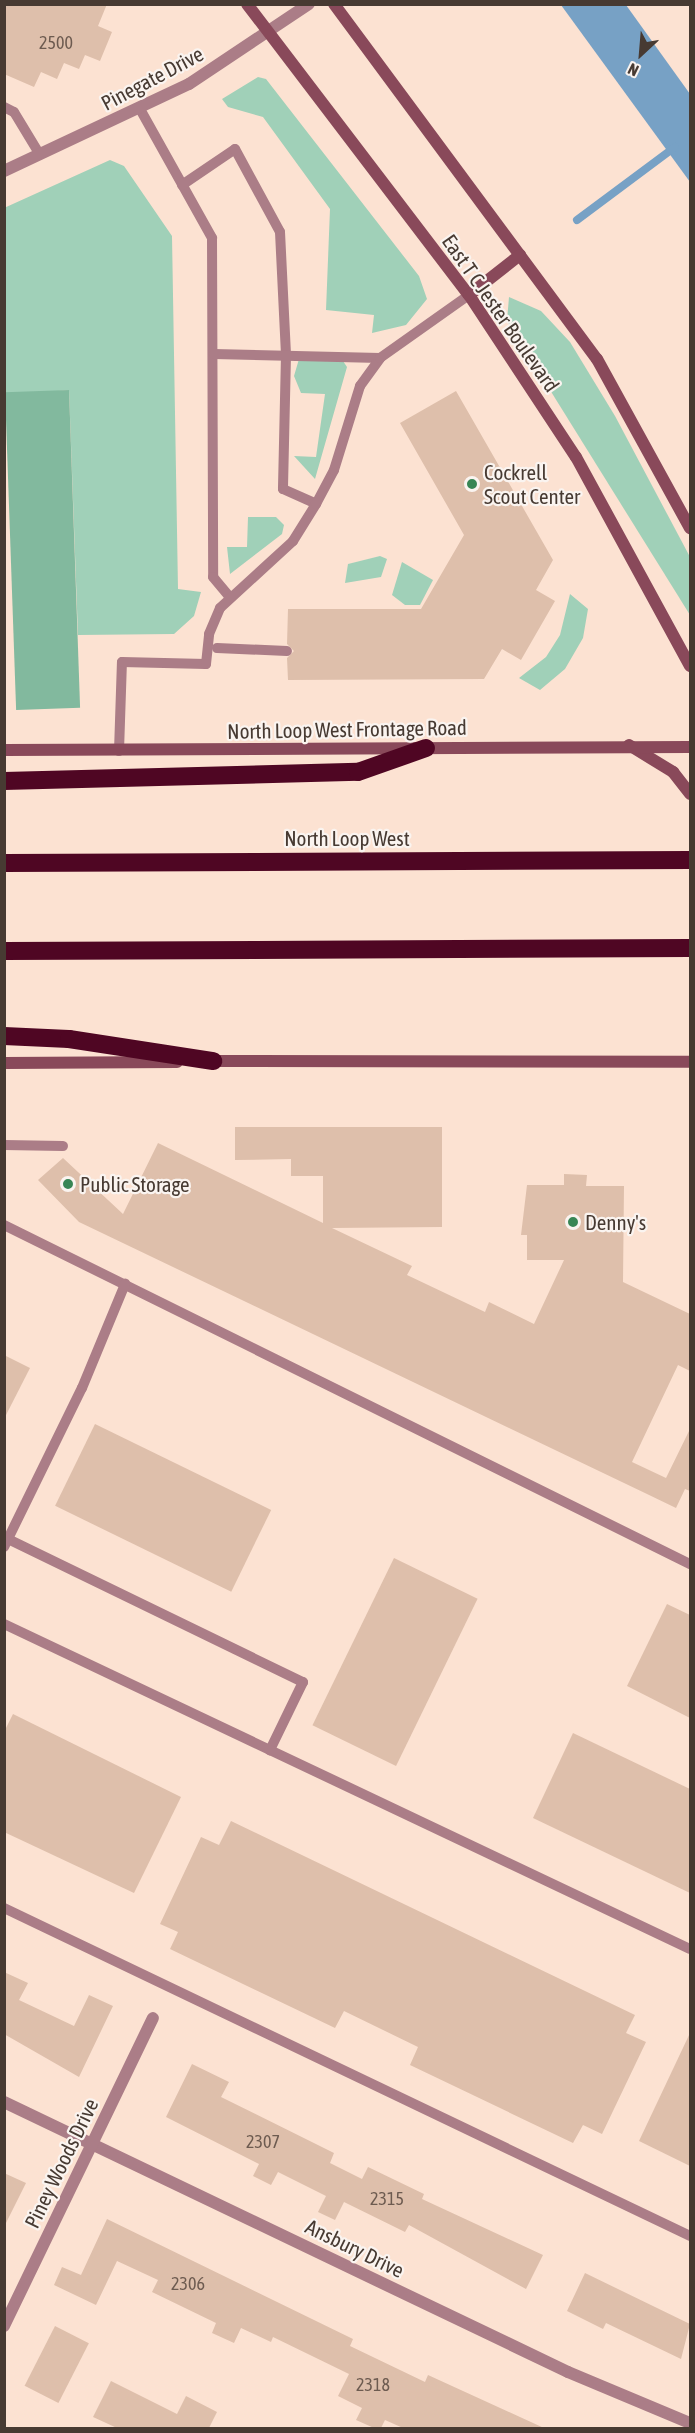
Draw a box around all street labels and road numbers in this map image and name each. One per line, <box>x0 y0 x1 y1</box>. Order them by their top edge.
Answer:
street label: Pinegate Drive <box>97 41 207 115</box>
street label: East T C Jester Boulevard <box>437 229 565 397</box>
street label: North Loop West Frontage Road <box>227 714 467 744</box>
street label: North Loop West <box>284 825 410 851</box>
street label: Piney Woods Drive <box>19 2094 103 2232</box>
street label: Ansbury Drive <box>302 2213 408 2283</box>

